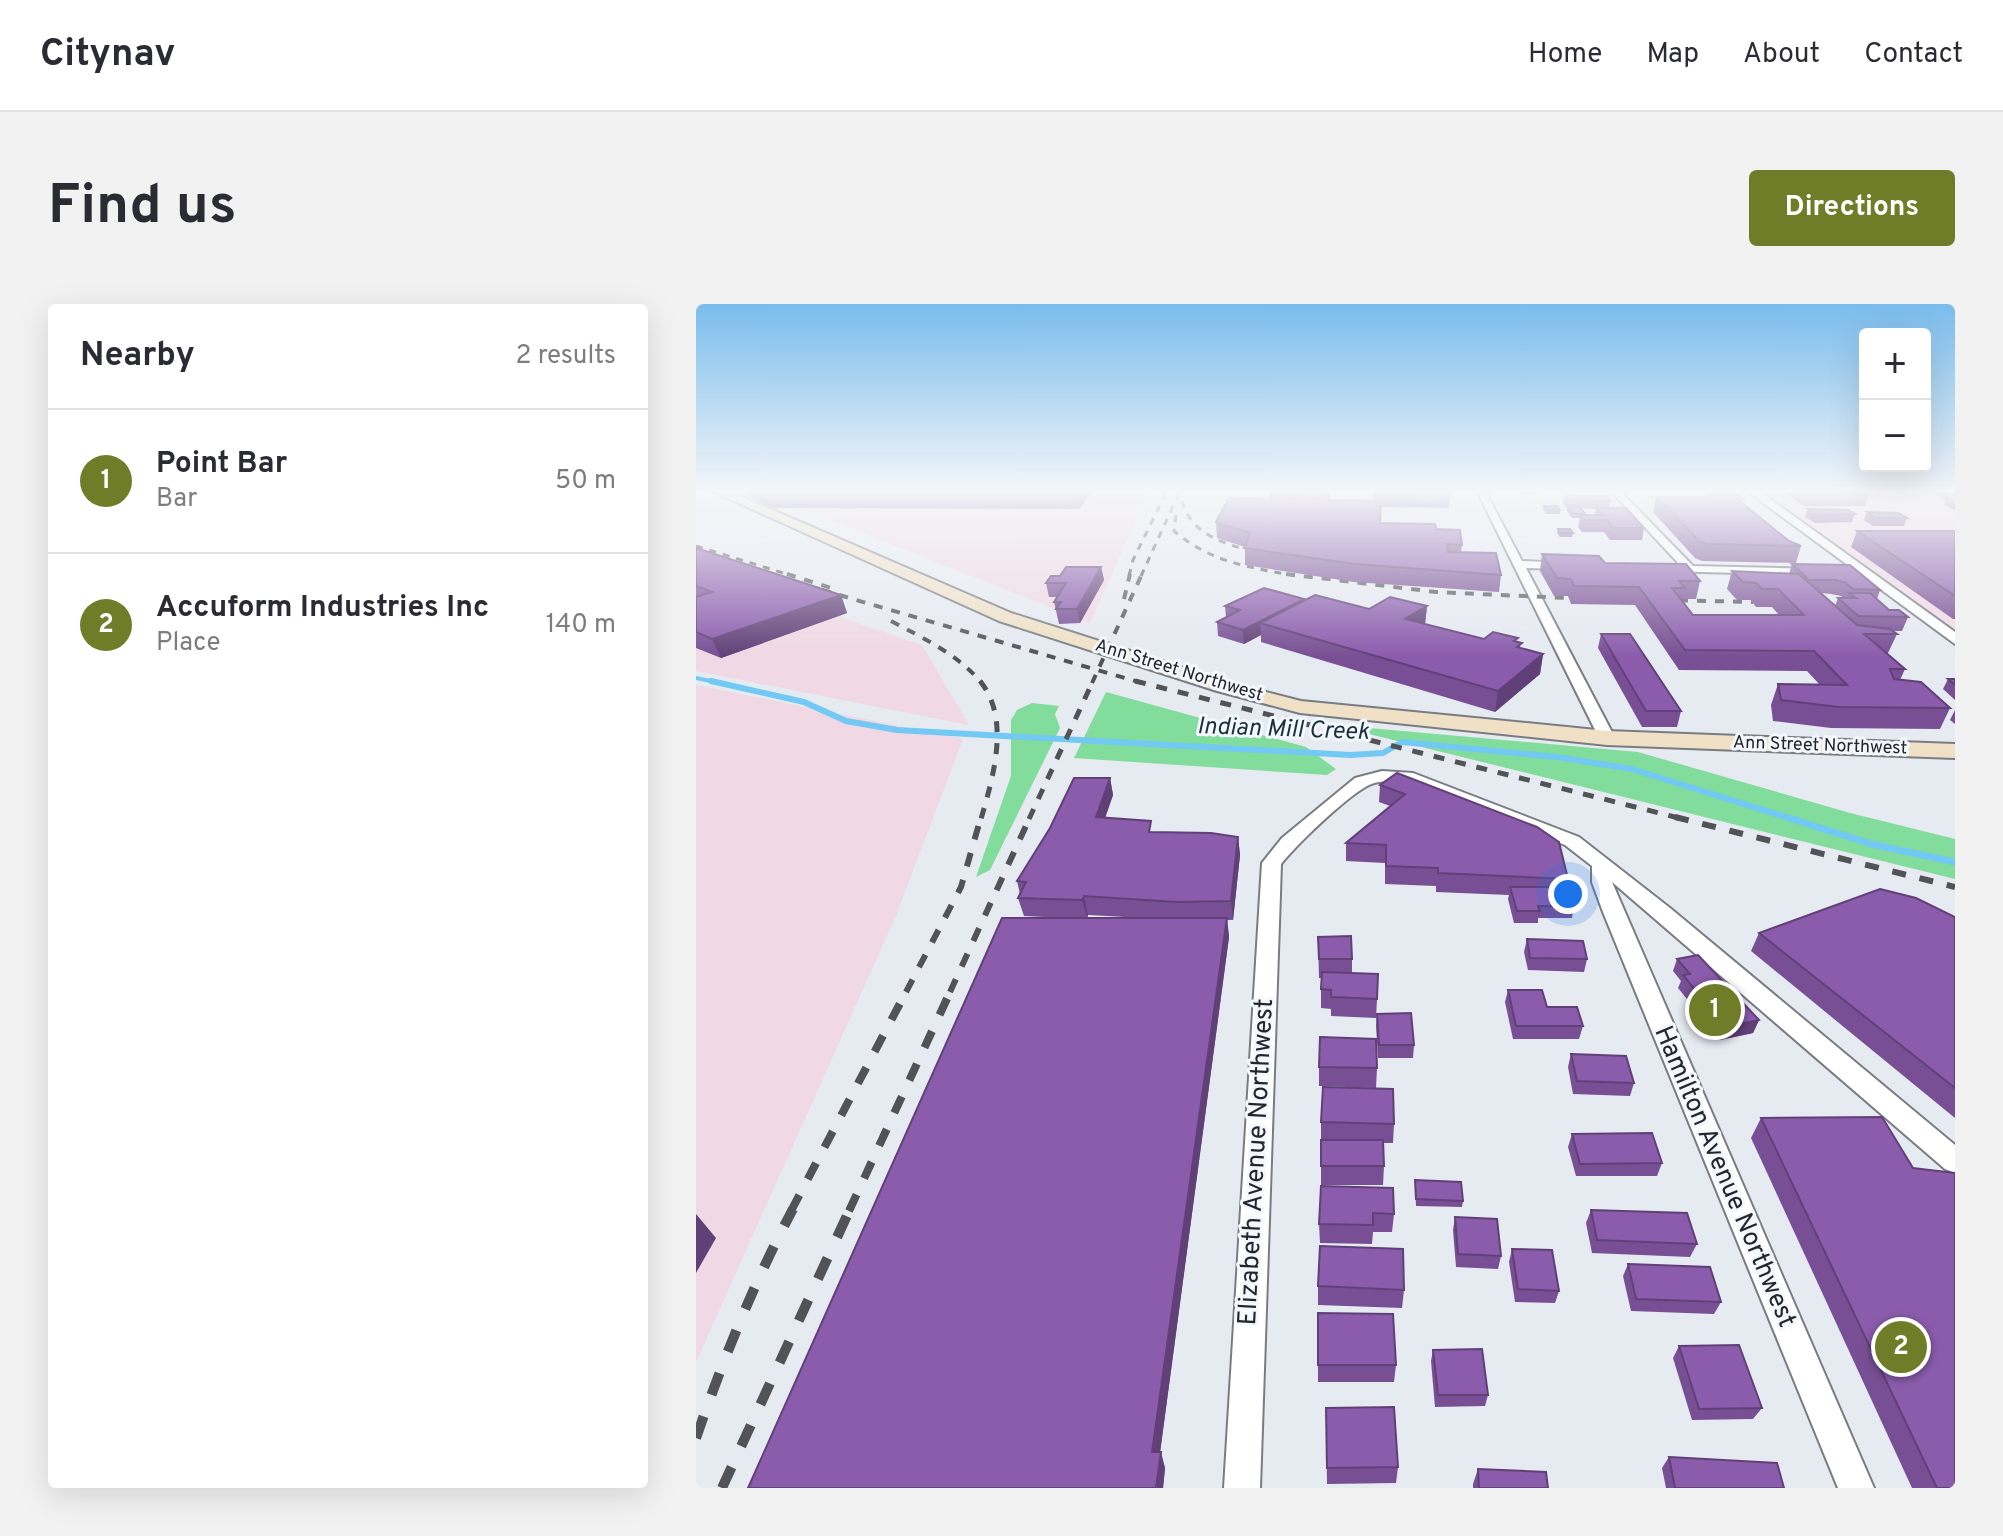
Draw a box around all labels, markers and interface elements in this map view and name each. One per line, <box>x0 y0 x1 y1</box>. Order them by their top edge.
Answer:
text: Citynav <box>40 31 176 80</box>
text: Home <box>1528 37 1602 73</box>
text: Map <box>1646 37 1699 73</box>
text: About <box>1743 37 1820 73</box>
text: Contact <box>1864 37 1963 73</box>
button: Directions <box>1749 170 1955 246</box>
text: Find us <box>48 173 237 243</box>
map controls <box>1859 328 1931 472</box>
button: + <box>1859 328 1931 400</box>
text: Nearby <box>80 335 195 378</box>
text: 2 results <box>516 340 616 373</box>
button: − <box>1859 400 1931 472</box>
text: Point Bar <box>156 446 287 483</box>
text: 1 <box>101 465 111 498</box>
text: 50 m <box>555 465 616 498</box>
text: Bar <box>156 483 197 516</box>
text: Accuform Industries Inc <box>156 590 489 627</box>
text: 2 <box>98 609 114 642</box>
text: 140 m <box>546 609 616 642</box>
text: Place <box>156 627 220 660</box>
street label: Ann Street Northwest <box>1092 635 1266 707</box>
water label: Indian Mill Creek <box>1197 712 1370 748</box>
street label: Ann Street Northwest <box>1732 731 1908 761</box>
your location <box>1548 874 1588 914</box>
pin: 1 <box>1689 980 1741 1040</box>
street label: Elizabeth Avenue Northwest <box>1232 998 1282 1326</box>
street label: Hamilton Avenue Northwest <box>1645 1021 1803 1333</box>
pin: 2 <box>1875 1317 1927 1377</box>

